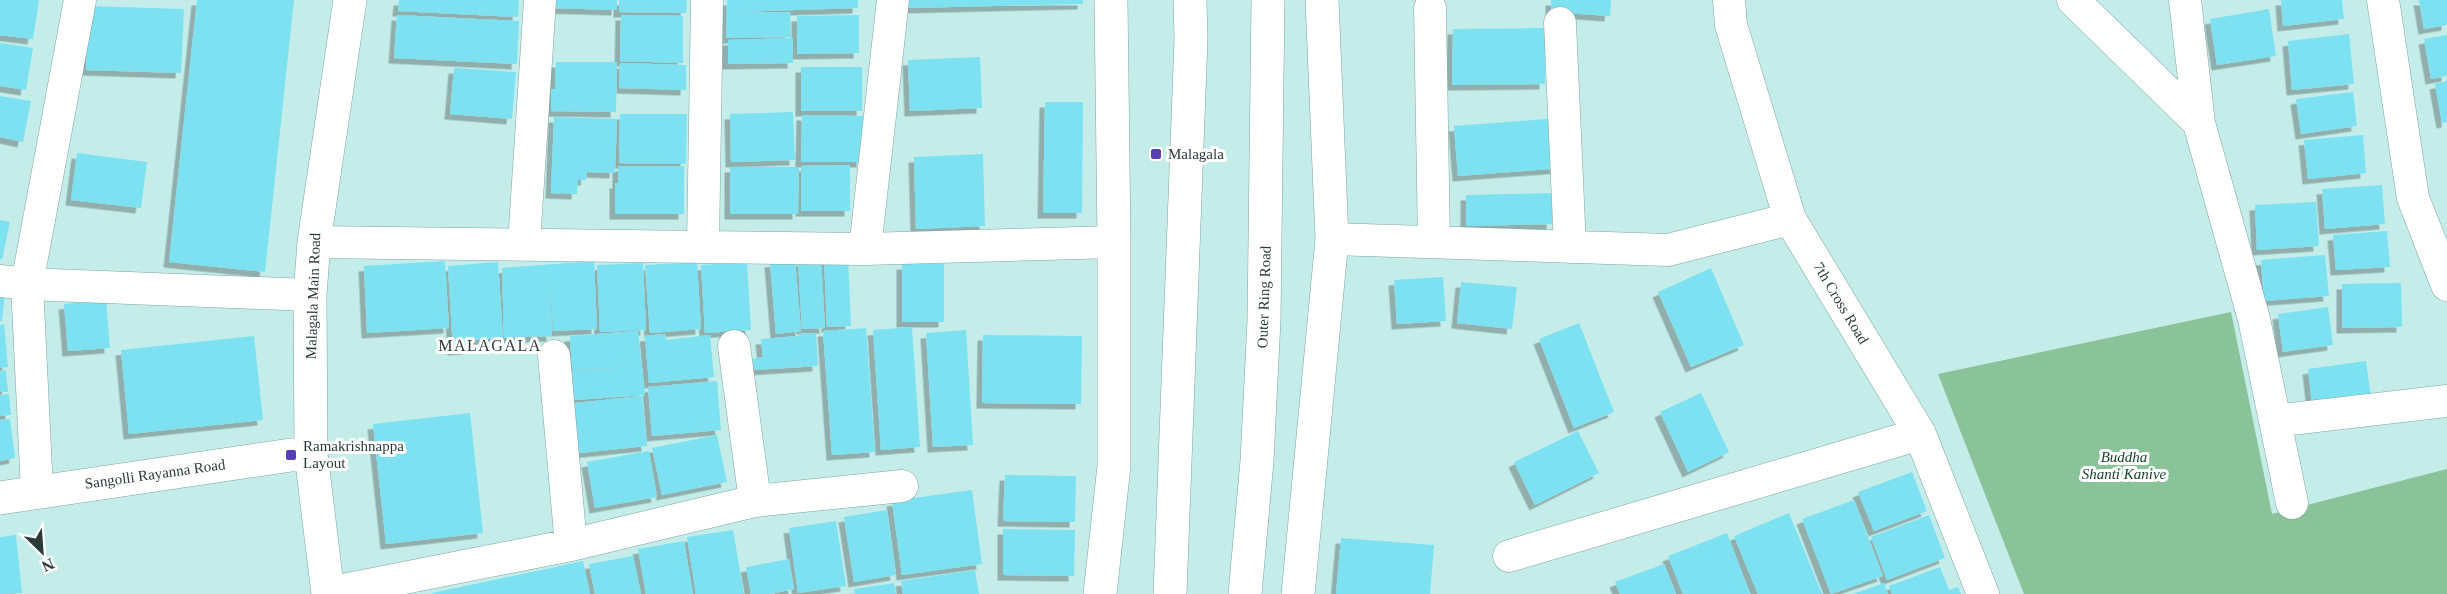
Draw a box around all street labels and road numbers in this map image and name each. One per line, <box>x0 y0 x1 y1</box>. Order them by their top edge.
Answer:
street label: Malagala Main Road <box>303 232 323 360</box>
street label: Outer Ring Road <box>1254 245 1274 348</box>
street label: 7th Cross Road <box>1810 259 1872 347</box>
street label: Sangolli Rayanna Road <box>84 456 227 492</box>

